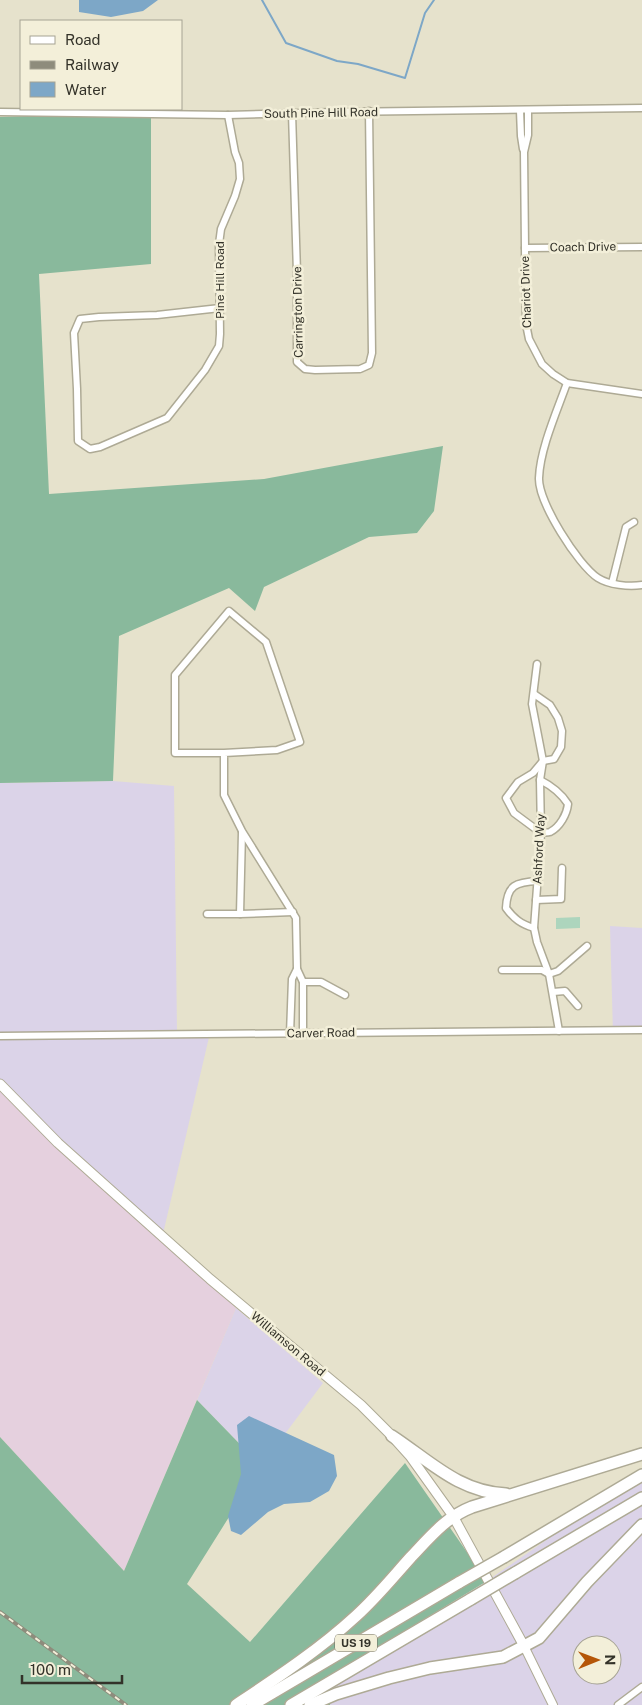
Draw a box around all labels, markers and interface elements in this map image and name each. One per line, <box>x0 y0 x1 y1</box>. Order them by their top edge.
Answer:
legend <box>20 20 182 110</box>
text: Road <box>65 31 101 48</box>
text: Railway <box>65 56 119 73</box>
text: Water <box>65 81 107 98</box>
street label: South Pine Hill Road <box>264 105 378 121</box>
street label: Coach Drive <box>550 239 617 255</box>
street label: Pine Hill Road <box>213 241 227 319</box>
street label: Chariot Drive <box>518 255 534 328</box>
street label: Carrington Drive <box>290 266 306 358</box>
street label: Ashford Way <box>530 813 548 885</box>
street label: Carver Road <box>287 1025 355 1041</box>
street label: Williamson Road <box>248 1309 328 1379</box>
road number: US 19 <box>335 1635 377 1652</box>
north arrow <box>572 1635 622 1685</box>
scale bar <box>22 1652 122 1684</box>
text: N <box>602 1654 618 1665</box>
text: 100 m <box>30 1661 71 1678</box>

